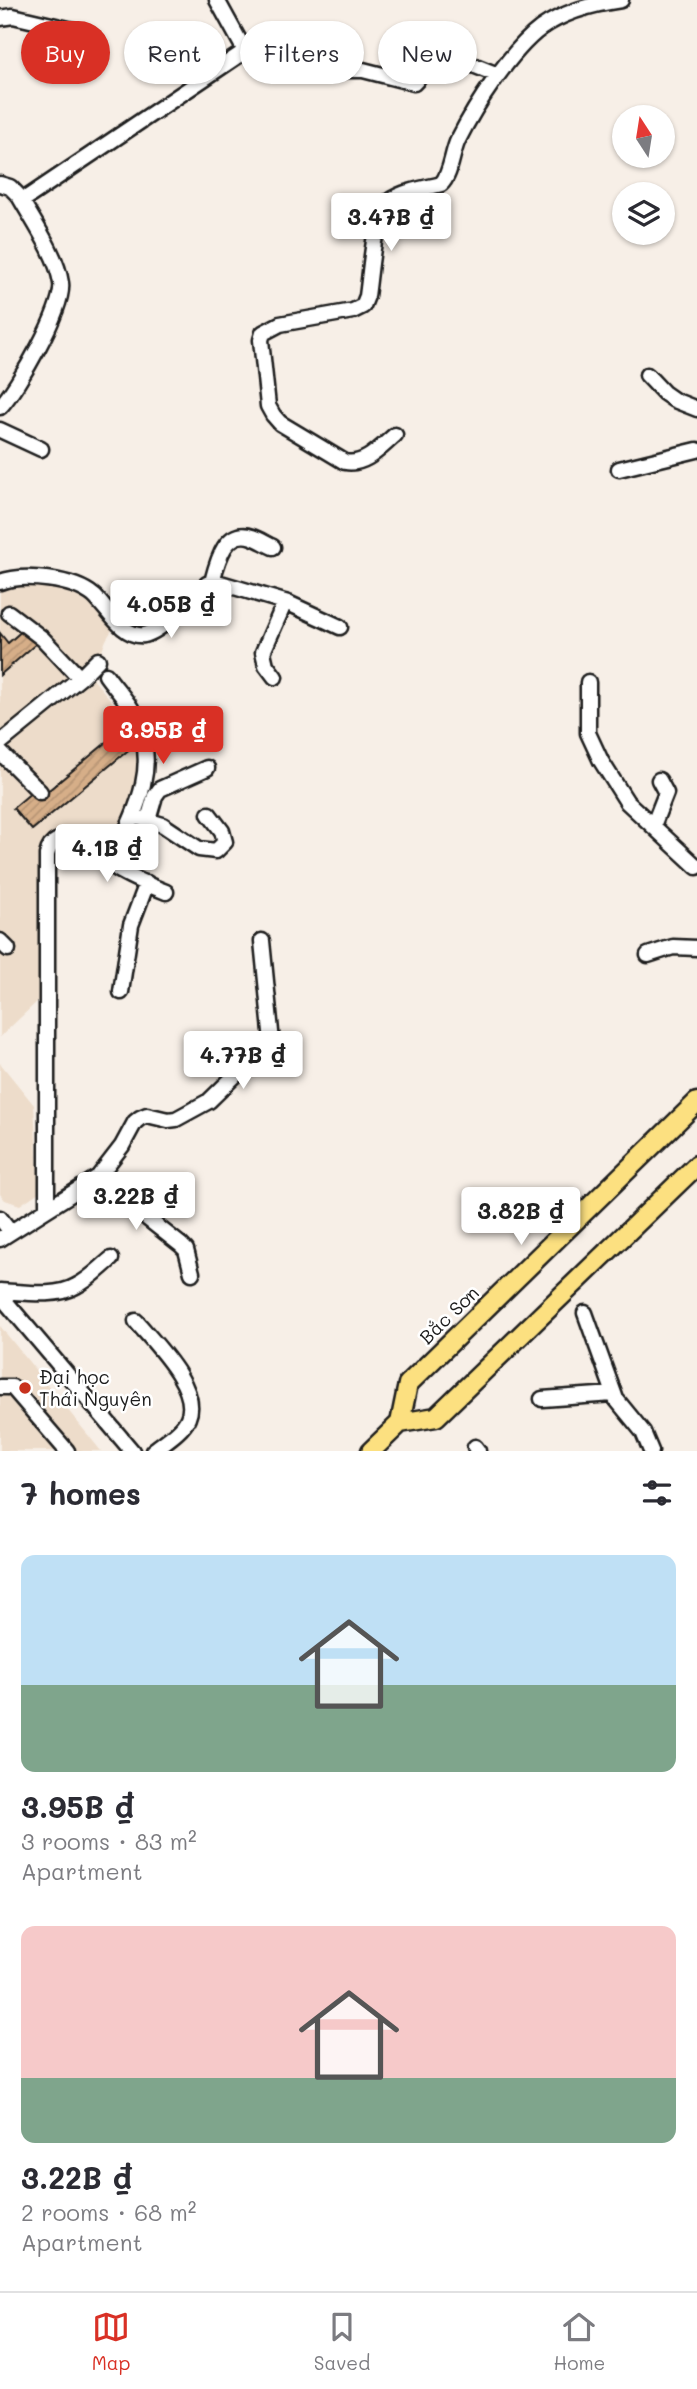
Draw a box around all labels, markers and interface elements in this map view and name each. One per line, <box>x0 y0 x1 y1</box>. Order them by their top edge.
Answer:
chip: Buy <box>21 21 110 84</box>
chip: Rent <box>124 21 226 84</box>
chip: Filters <box>240 21 364 84</box>
chip: New <box>378 21 477 84</box>
north arrow <box>612 105 676 168</box>
map controls <box>612 105 675 245</box>
button: layers <box>612 182 675 245</box>
pin: 3.47B ₫ <box>326 194 456 253</box>
text: 3.47B ₫ <box>347 201 435 231</box>
pin: 4.05B ₫ <box>106 580 236 640</box>
text: 4.05B ₫ <box>126 588 216 618</box>
pin: 3.95B ₫ <box>98 706 228 766</box>
text: 3.95B ₫ <box>119 714 207 744</box>
pin: 4.1B ₫ <box>50 824 164 884</box>
text: 4.1B ₫ <box>71 832 143 862</box>
pin: 4.77B ₫ <box>178 1032 308 1091</box>
text: 4.77B ₫ <box>200 1039 286 1069</box>
pin: 3.22B ₫ <box>71 1172 201 1232</box>
text: 3.22B ₫ <box>93 1180 179 1210</box>
pin: 3.82B ₫ <box>456 1188 586 1247</box>
text: 3.82B ₫ <box>477 1195 565 1225</box>
street label: Bắc Sơn <box>414 1280 484 1349</box>
place label: Đại học Thái Nguyên <box>39 1364 152 1411</box>
marker: Đại học Thái Nguyên <box>17 1380 33 1396</box>
text: 7 homes <box>21 1473 141 1513</box>
icon: filters <box>638 1474 676 1512</box>
icon: home <box>286 1601 412 1727</box>
text: 3.95B ₫ <box>21 1786 135 1826</box>
text: 3 rooms · 83 m² <box>21 1826 197 1856</box>
text: Apartment <box>21 1856 143 1886</box>
icon: home <box>286 1972 412 2098</box>
text: 3.22B ₫ <box>21 2157 133 2197</box>
text: 2 rooms · 68 m² <box>21 2197 196 2227</box>
text: Apartment <box>21 2227 143 2257</box>
tab: Map <box>92 2308 130 2375</box>
tab: Saved <box>314 2308 370 2375</box>
tab: Home <box>554 2308 605 2375</box>

